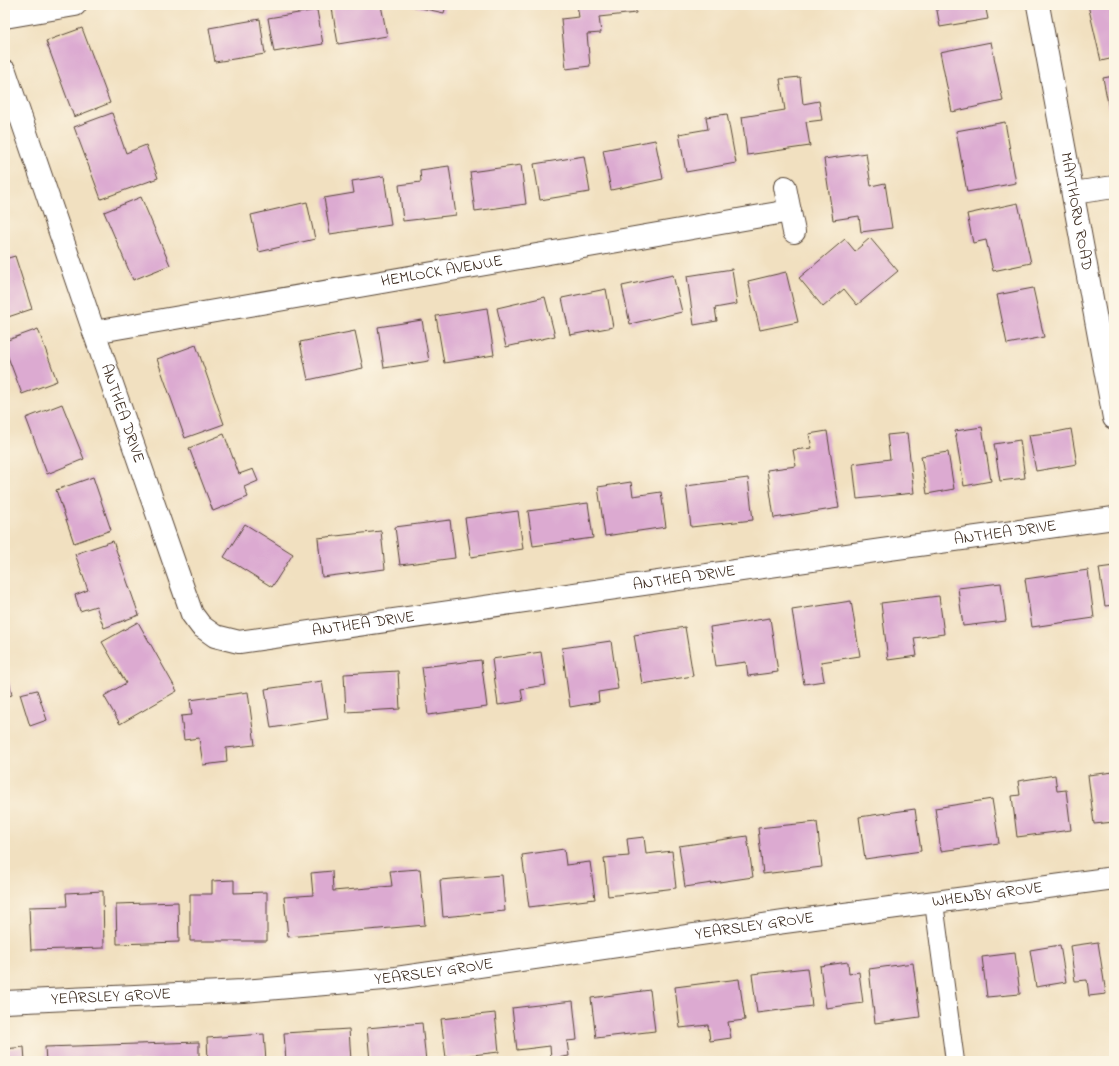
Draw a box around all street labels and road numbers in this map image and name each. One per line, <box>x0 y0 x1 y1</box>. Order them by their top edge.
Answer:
street label: MAYTHORN ROAD <box>1053 150 1099 273</box>
street label: HEMLOCK AVENUE <box>379 249 505 294</box>
street label: ANTHEA DRIVE <box>94 361 151 466</box>
street label: ANTHEA DRIVE <box>952 514 1058 552</box>
street label: ANTHEA DRIVE <box>631 559 737 597</box>
street label: ANTHEA DRIVE <box>311 605 416 643</box>
street label: WHENBY GROVE <box>931 876 1044 914</box>
street label: YEARSLEY GROVE <box>693 906 815 947</box>
street label: YEARSLEY GROVE <box>373 952 495 992</box>
street label: YEARSLEY GROVE <box>50 982 171 1012</box>

